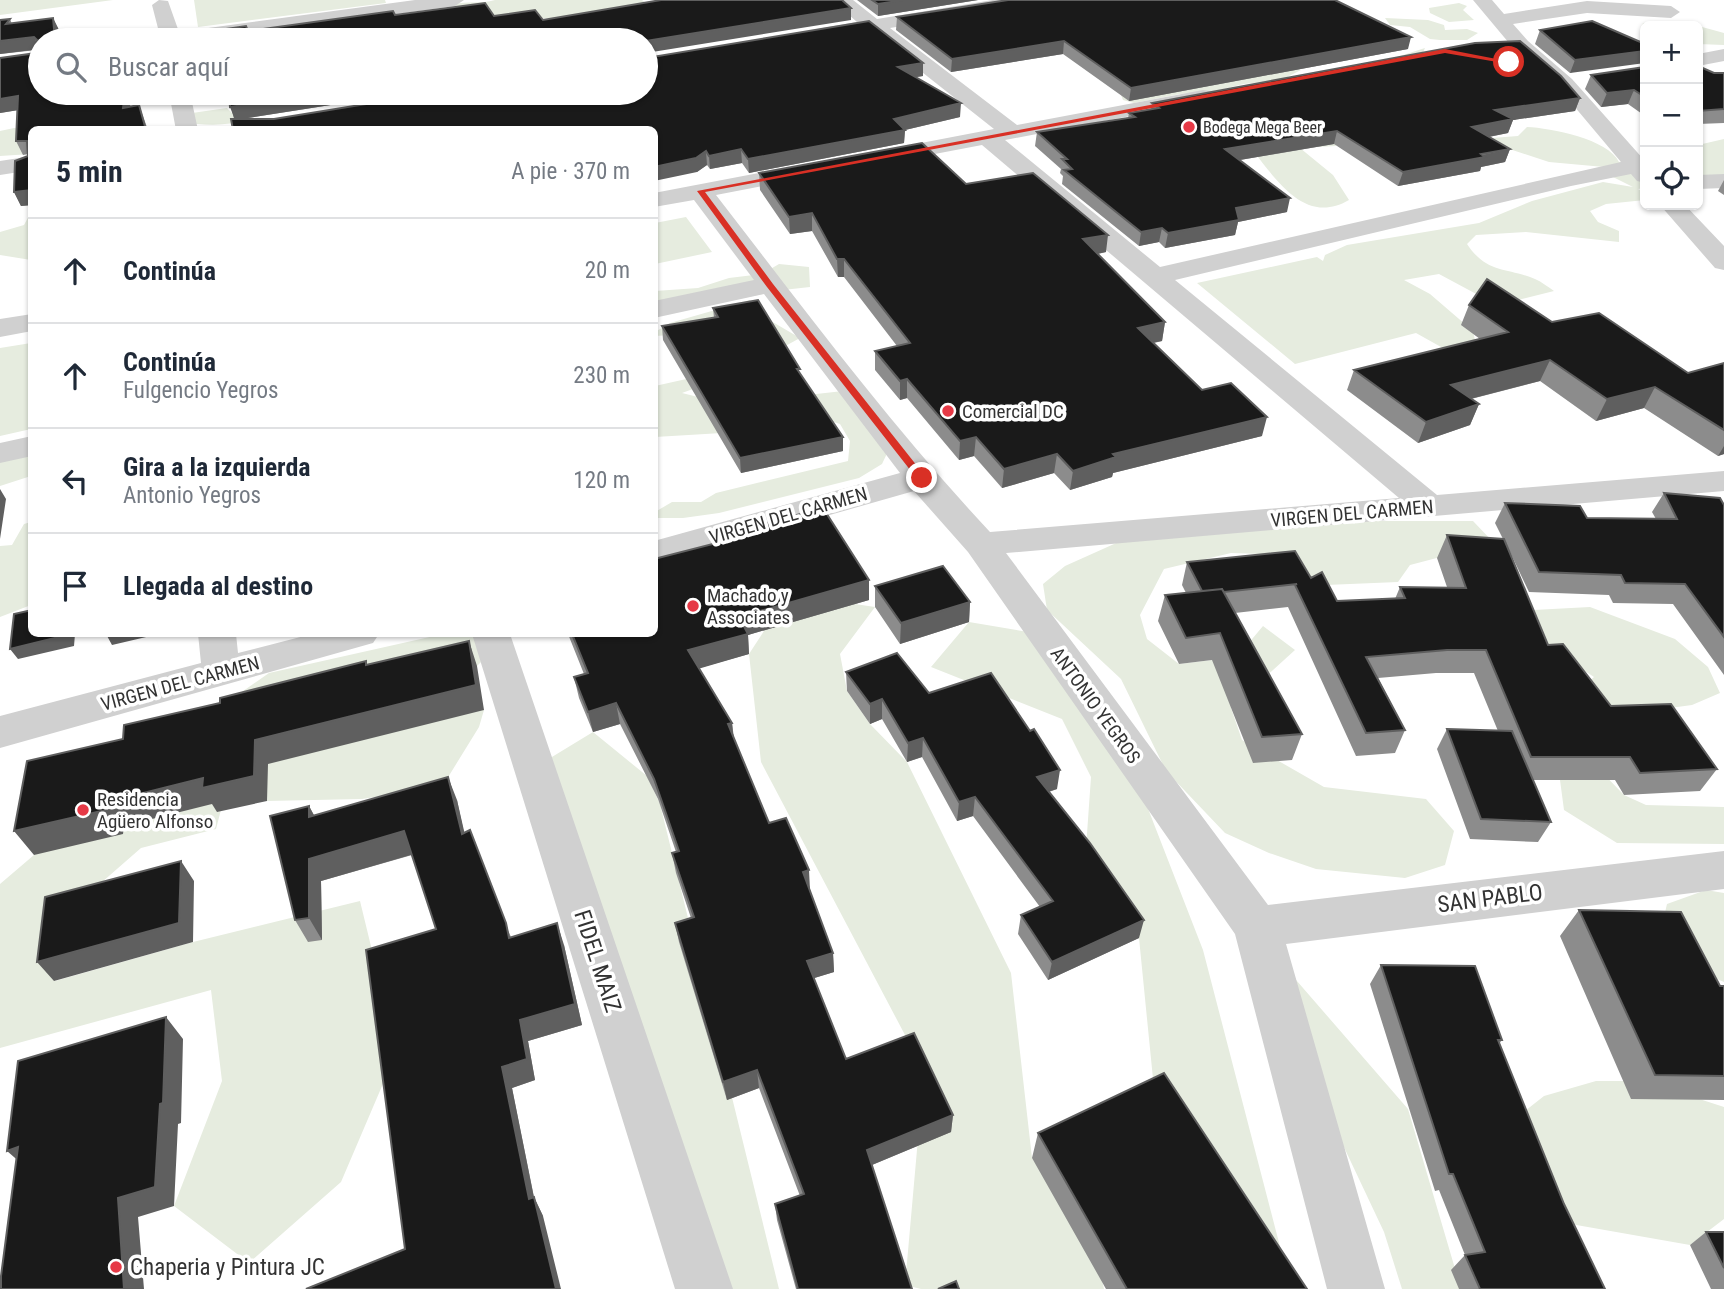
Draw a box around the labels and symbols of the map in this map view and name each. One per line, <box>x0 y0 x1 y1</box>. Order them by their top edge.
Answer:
route start <box>1493 46 1524 77</box>
place label: Bodega Mega Beer <box>1203 118 1322 137</box>
marker: Bodega Mega Beer <box>1181 119 1197 135</box>
place label: Comercial DC <box>962 400 1064 423</box>
marker: Comercial DC <box>940 403 956 419</box>
route end <box>906 462 937 493</box>
street label: VIRGEN DEL CARMEN <box>706 482 870 549</box>
street label: VIRGEN DEL CARMEN <box>1270 495 1434 532</box>
place label: Machado y Associates <box>707 584 790 629</box>
marker: Machado y Associates <box>685 598 701 614</box>
street label: ANTONIO YEGROS <box>1046 643 1145 768</box>
street label: VIRGEN DEL CARMEN <box>98 651 262 716</box>
place label: Residencia Agüero Alfonso <box>97 788 213 833</box>
marker: Residencia Agüero Alfonso <box>75 802 91 818</box>
street label: SAN PABLO <box>1436 879 1544 918</box>
street label: FIDEL MAIZ <box>568 906 627 1016</box>
place label: Chaperia y Pintura JC <box>130 1254 325 1281</box>
marker: Chaperia y Pintura JC <box>108 1259 124 1275</box>

